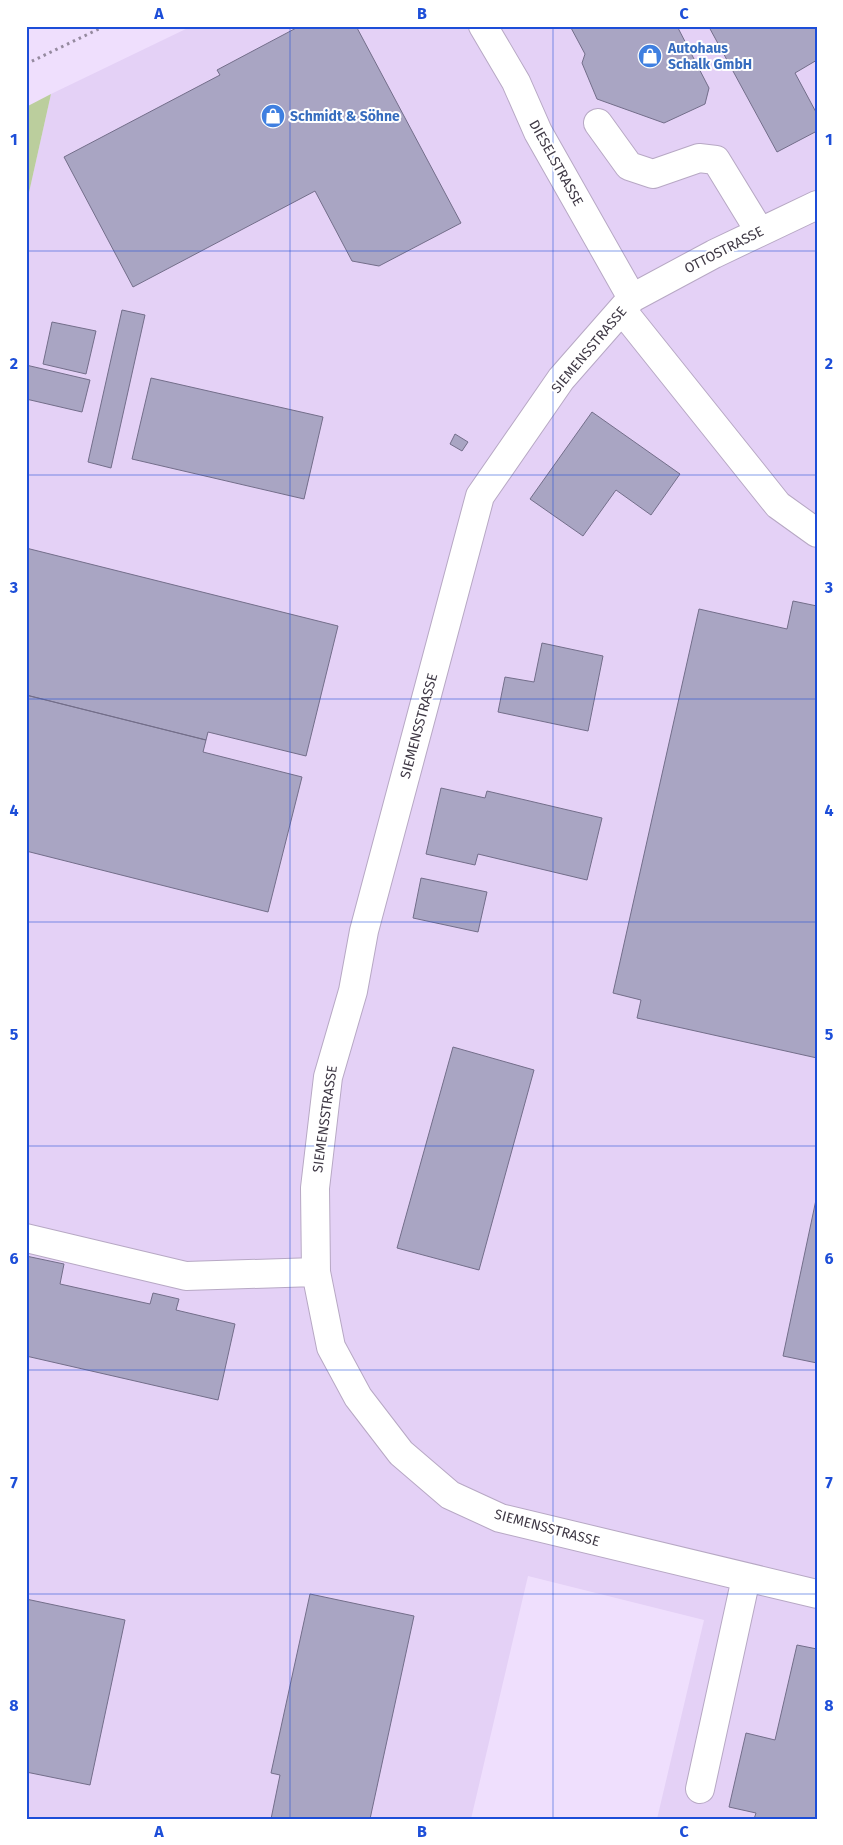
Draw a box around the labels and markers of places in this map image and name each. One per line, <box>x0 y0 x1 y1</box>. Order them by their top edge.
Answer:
place label: Autohaus Schalk GmbH <box>667 40 752 73</box>
shop icon: Autohaus Schalk GmbH <box>637 43 663 69</box>
shop icon: Schmidt & Söhne <box>260 103 286 129</box>
place label: Schmidt & Söhne <box>290 108 400 125</box>

